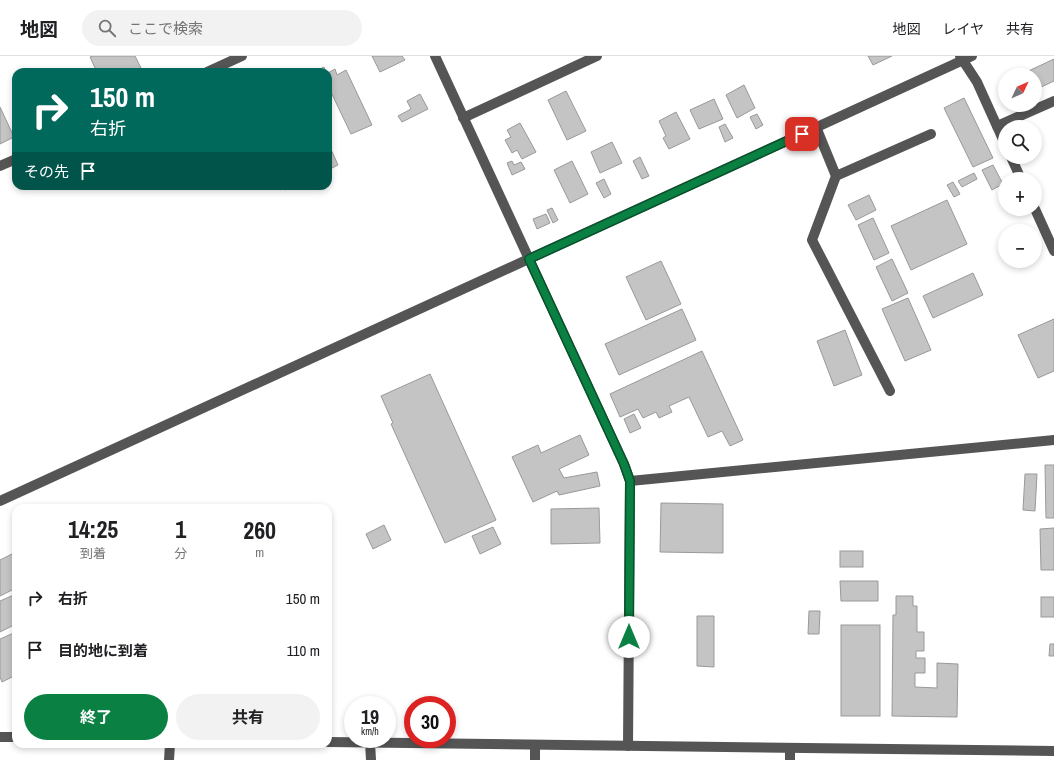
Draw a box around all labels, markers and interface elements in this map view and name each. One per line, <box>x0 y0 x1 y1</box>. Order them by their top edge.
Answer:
search box <box>82 10 362 46</box>
text: 地図 <box>20 16 58 42</box>
icon: search <box>96 17 118 39</box>
text: ここで検索 <box>128 18 203 39</box>
text: 地図 <box>892 20 920 38</box>
text: レイヤ <box>942 20 984 38</box>
text: 共有 <box>1006 20 1034 38</box>
north arrow <box>998 68 1042 112</box>
map controls <box>998 68 1042 268</box>
text: 150 m <box>90 78 155 116</box>
icon: right <box>24 84 76 136</box>
text: 右折 <box>90 116 126 141</box>
pin <box>785 117 819 151</box>
button: search <box>998 120 1042 164</box>
icon: arrive <box>791 123 813 145</box>
icon: arrive <box>77 160 99 182</box>
text: その先 <box>24 161 69 182</box>
button: + <box>998 172 1042 216</box>
button: − <box>998 224 1042 268</box>
text: 14:25 <box>68 513 118 545</box>
text: 1 <box>175 513 186 545</box>
text: 260 <box>243 514 276 546</box>
text: m <box>255 544 264 561</box>
text: 到着 <box>80 545 106 562</box>
text: 分 <box>174 545 187 562</box>
icon: right <box>24 587 46 609</box>
text: 右折 <box>58 588 88 609</box>
text: 150 m <box>286 588 320 609</box>
position arrow <box>608 616 650 658</box>
icon: arrive <box>24 639 46 661</box>
text: 目的地に到着 <box>58 640 148 661</box>
text: 110 m <box>287 640 320 661</box>
button: 終了 <box>24 694 168 740</box>
button: 共有 <box>176 694 320 740</box>
speed limit sign: 30 <box>404 696 456 748</box>
text: 19 <box>361 703 379 730</box>
text: km/h <box>361 725 379 738</box>

